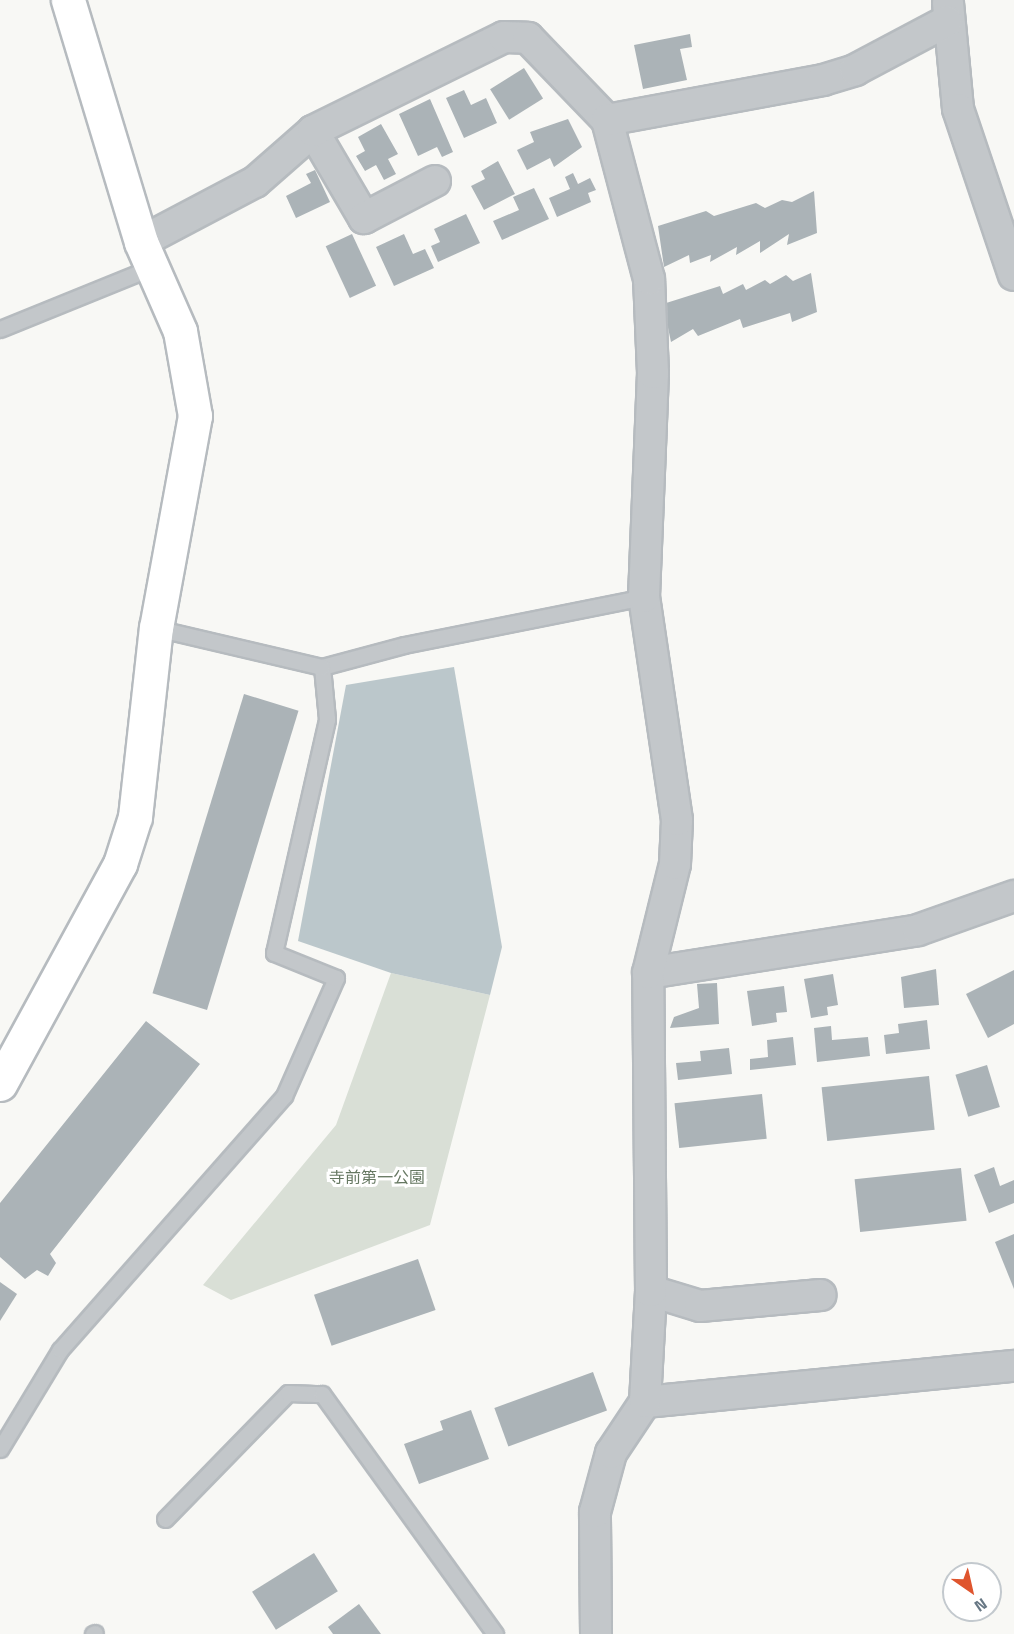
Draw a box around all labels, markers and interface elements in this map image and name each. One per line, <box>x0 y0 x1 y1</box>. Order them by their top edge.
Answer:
park label: 寺前第一公園 <box>329 1167 425 1187</box>
north arrow <box>942 1562 1002 1622</box>
text: N <box>970 1592 992 1618</box>

